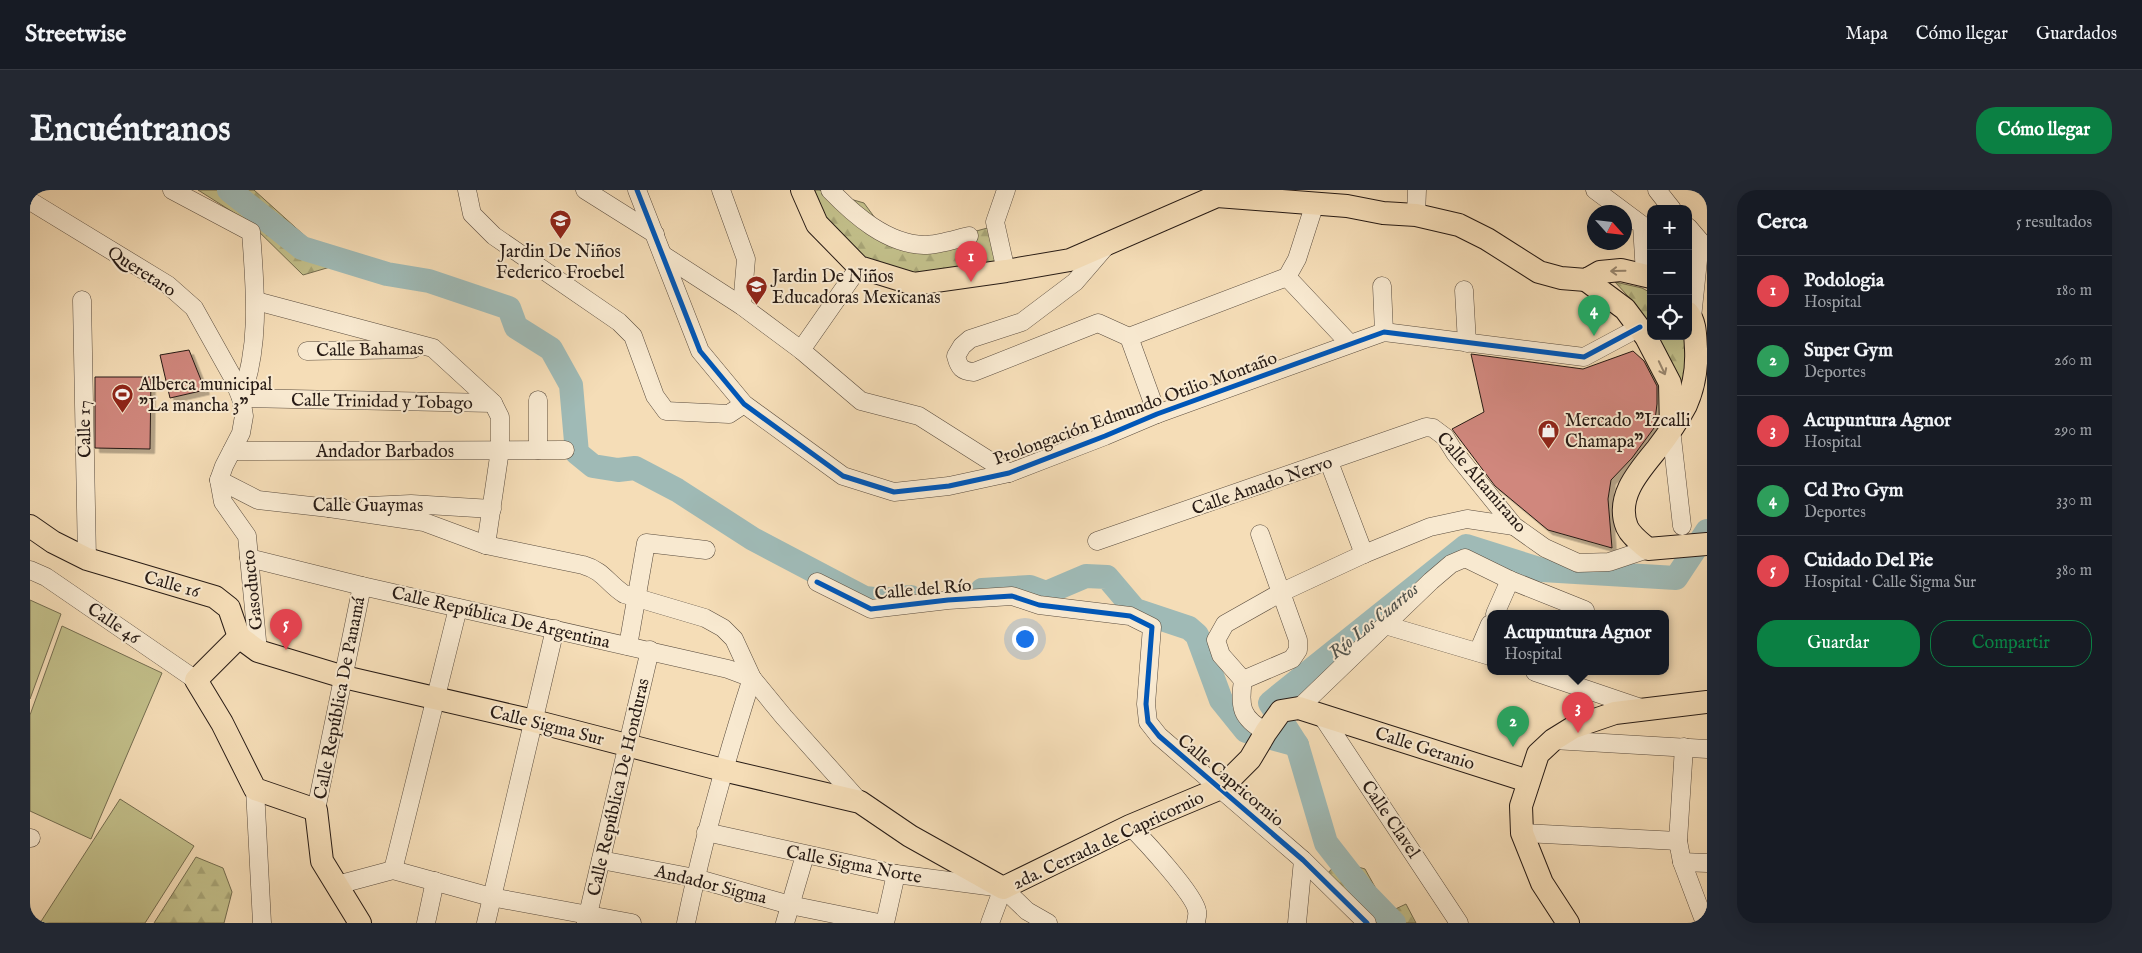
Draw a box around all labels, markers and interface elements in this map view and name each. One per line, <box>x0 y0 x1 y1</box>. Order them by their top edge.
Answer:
text: Streetwise <box>25 19 126 50</box>
text: Mapa <box>1845 23 1888 46</box>
text: Cómo llegar <box>1916 23 2008 46</box>
text: Guardados <box>2036 23 2117 46</box>
button: Cómo llegar <box>1976 107 2112 154</box>
text: Encuéntranos <box>30 108 230 153</box>
north arrow <box>1587 205 1632 250</box>
map controls <box>1647 205 1692 340</box>
button: + <box>1647 205 1692 250</box>
school or university icon: Jardin De Niños Federico Froebel <box>548 209 572 240</box>
text: Cerca <box>1757 209 1807 236</box>
text: 5 resultados <box>2016 213 2092 233</box>
place label: Jardin De Niños Federico Froebel <box>496 241 624 285</box>
pin: 1 <box>955 241 987 282</box>
street label: Queretaro <box>102 242 180 303</box>
button: − <box>1647 250 1692 295</box>
place label: Jardin De Niños Educadoras Mexicanas <box>770 266 941 310</box>
one-way arrow <box>1610 266 1626 276</box>
text: Podologia <box>1804 269 1884 293</box>
school or university icon: Jardin De Niños Educadoras Mexicanas <box>744 274 768 305</box>
text: 1 <box>1770 281 1776 301</box>
text: 180 m <box>2056 281 2092 301</box>
text: Hospital <box>1804 293 1861 313</box>
pin: 4 <box>1578 295 1610 336</box>
button: locate <box>1647 295 1692 340</box>
street label: Calle Bahamas <box>316 338 424 363</box>
text: Super Gym <box>1804 339 1893 363</box>
street label: Prolongación Edmundo Otilio Montaño <box>991 347 1281 472</box>
text: 2 <box>1769 351 1777 371</box>
text: 260 m <box>2054 351 2092 371</box>
one-way arrow <box>1658 360 1667 375</box>
text: Deportes <box>1804 363 1866 383</box>
place label: Alberca municipal "La mancha 3" <box>138 374 272 418</box>
sports icon: Alberca municipal "La mancha 3" <box>111 382 135 413</box>
street label: Calle Trinidad y Tobago <box>291 389 473 416</box>
street label: Calle 17 <box>73 400 98 458</box>
text: Acupuntura Agnor <box>1804 409 1951 433</box>
place label: Mercado "Izcalli Chamapa" <box>1565 410 1691 454</box>
shop icon: Mercado "Izcalli Chamapa" <box>1537 418 1561 449</box>
text: 3 <box>1770 421 1776 441</box>
text: 290 m <box>2054 421 2092 441</box>
street label: Calle Altamirano <box>1431 428 1531 538</box>
text: Hospital <box>1804 433 1861 453</box>
street label: Andador Barbados <box>315 441 454 464</box>
street label: Calle Amado Nervo <box>1189 451 1336 521</box>
text: Cd Pro Gym <box>1804 479 1903 503</box>
text: 4 <box>1769 491 1777 511</box>
text: 330 m <box>2056 491 2092 511</box>
street label: Calle Guaymas <box>313 495 423 518</box>
text: Deportes <box>1804 503 1866 523</box>
street label: Gasoducto <box>238 548 269 631</box>
text: Cuidado Del Pie <box>1804 549 1933 573</box>
text: 5 <box>1770 561 1776 581</box>
text: 380 m <box>2056 561 2092 581</box>
street label: Calle 16 <box>141 567 202 604</box>
text: Hospital · Calle Sigma Sur <box>1804 573 1976 593</box>
street label: Calle del Río <box>874 575 973 606</box>
water label: Río Los Cuartos <box>1324 578 1425 665</box>
street label: Calle República De Argentina <box>389 582 612 655</box>
street label: Calle República De Panamá <box>310 595 371 802</box>
street label: Calle 46 <box>82 598 144 651</box>
pin: 5 <box>270 609 302 650</box>
popup <box>1487 610 1669 675</box>
button: Guardar <box>1757 620 1920 667</box>
button: Compartir <box>1930 620 2092 667</box>
text: Acupuntura Agnor <box>1504 621 1652 645</box>
your location <box>1012 626 1038 652</box>
text: Hospital <box>1504 645 1562 665</box>
street label: Calle República De Honduras <box>583 676 656 898</box>
pin: 3 <box>1562 692 1594 733</box>
street label: Calle Sigma Sur <box>487 701 607 752</box>
pin: 2 <box>1497 706 1529 747</box>
street label: Calle Geranio <box>1372 722 1478 776</box>
street label: Calle Capricornio <box>1172 730 1288 833</box>
street label: Calle Clavel <box>1355 776 1424 863</box>
street label: 2da. Cerrada de Capricornio <box>1009 787 1208 896</box>
street label: Calle Sigma Norte <box>784 841 924 890</box>
street label: Andador Sigma <box>651 860 769 911</box>

